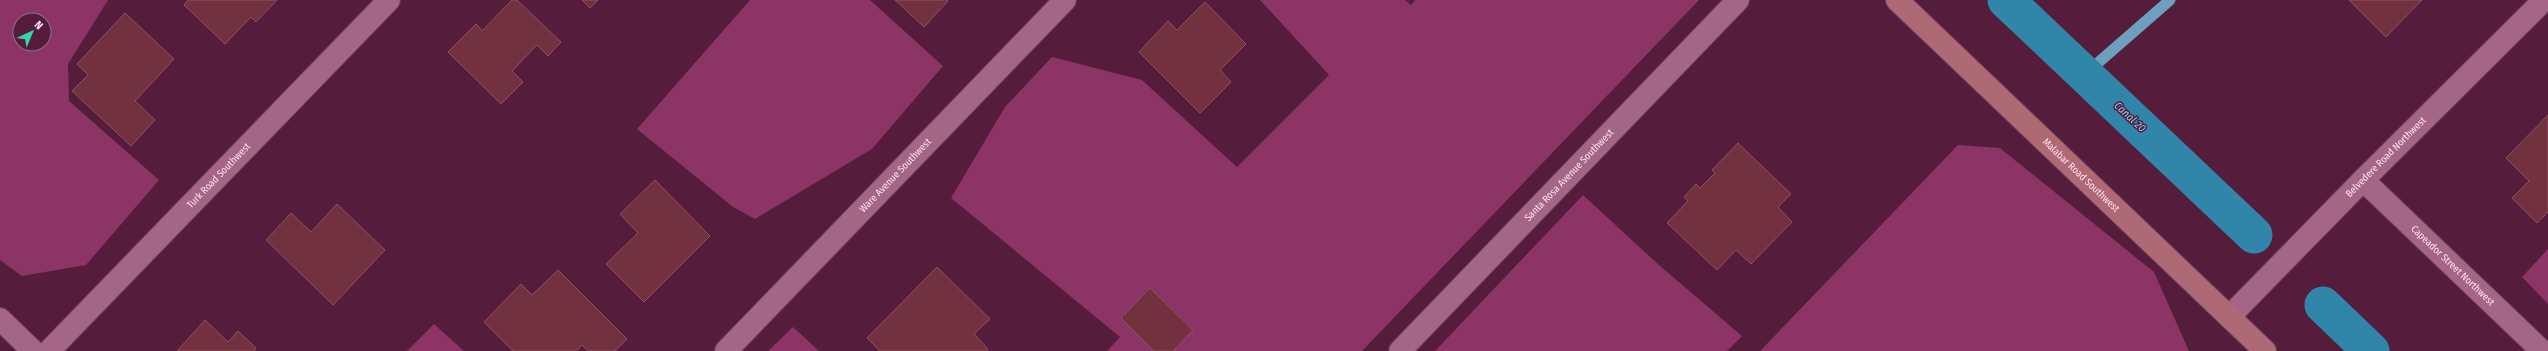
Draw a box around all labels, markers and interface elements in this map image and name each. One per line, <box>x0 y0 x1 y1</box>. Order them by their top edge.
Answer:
north arrow <box>12 12 52 52</box>
text: N <box>32 18 45 32</box>
water label: Canal 20 <box>2111 99 2149 135</box>
street label: Belvedere Road Northwest <box>2343 114 2429 200</box>
street label: Santa Rosa Avenue Southwest <box>1522 126 1617 224</box>
street label: Ware Avenue Southwest <box>857 135 934 215</box>
street label: Malabar Road Southwest <box>2040 136 2122 215</box>
street label: Turk Road Southwest <box>184 140 254 211</box>
street label: Capeador Street Northwest <box>2408 223 2497 309</box>

